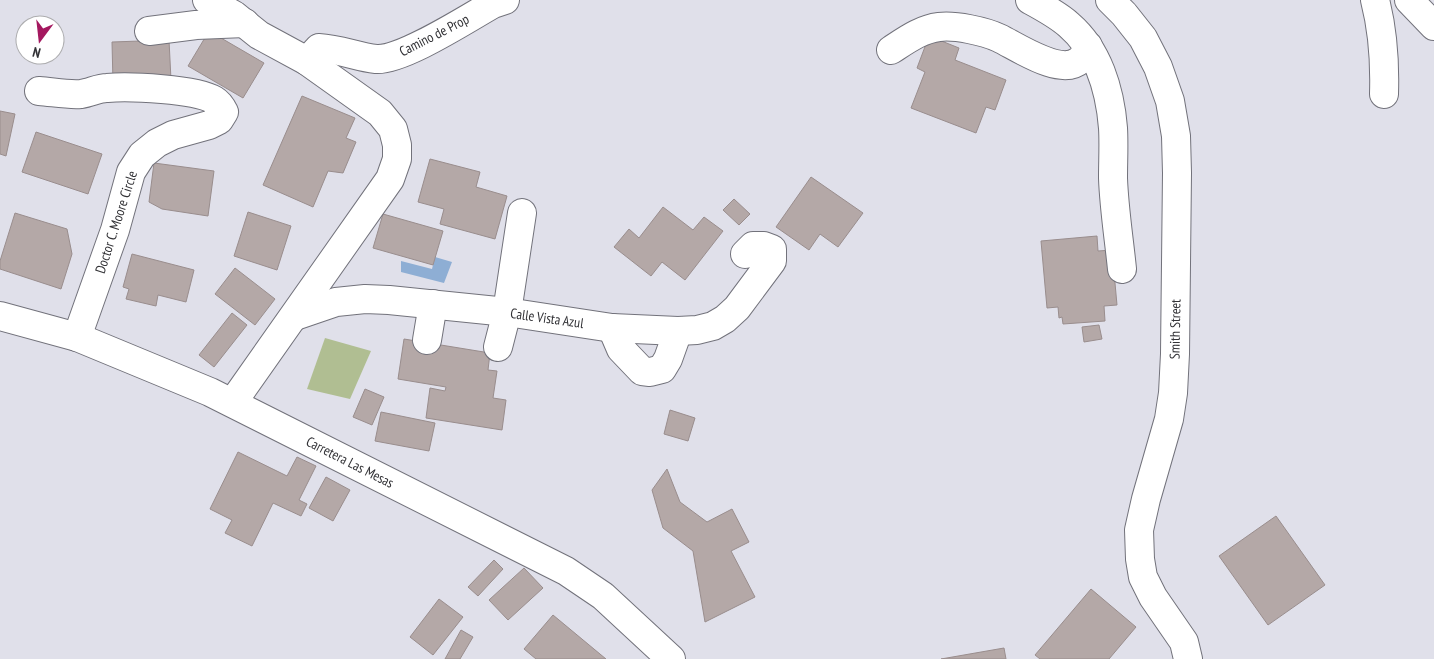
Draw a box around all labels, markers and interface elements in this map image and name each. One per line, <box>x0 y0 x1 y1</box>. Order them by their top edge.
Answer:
street label: Camino de Prop <box>396 10 472 60</box>
north arrow <box>15 15 65 65</box>
text: N <box>31 43 43 62</box>
street label: Doctor C. Moore Circle <box>91 168 141 276</box>
street label: Smith Street <box>1165 299 1185 359</box>
street label: Calle Vista Azul <box>509 304 586 332</box>
street label: Carretera Las Mesas <box>303 432 397 492</box>

